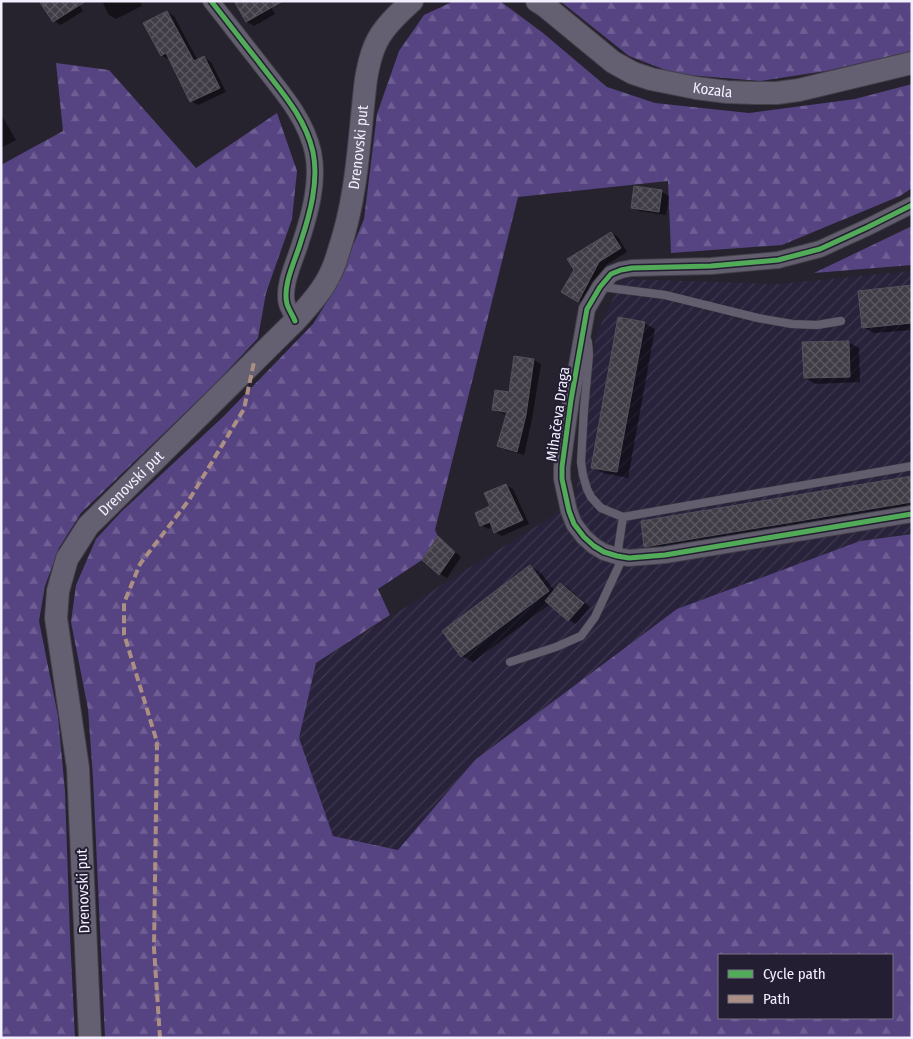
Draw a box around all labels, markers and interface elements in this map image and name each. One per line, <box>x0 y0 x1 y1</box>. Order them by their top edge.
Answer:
street label: Kozala <box>692 79 733 101</box>
street label: Drenovski put <box>345 104 372 191</box>
street label: Mihačeva Draga <box>542 366 574 462</box>
street label: Drenovski put <box>95 447 168 520</box>
street label: Drenovski put <box>73 848 93 934</box>
legend <box>718 954 893 1019</box>
text: Cycle path <box>763 965 826 983</box>
text: Path <box>763 990 790 1008</box>

